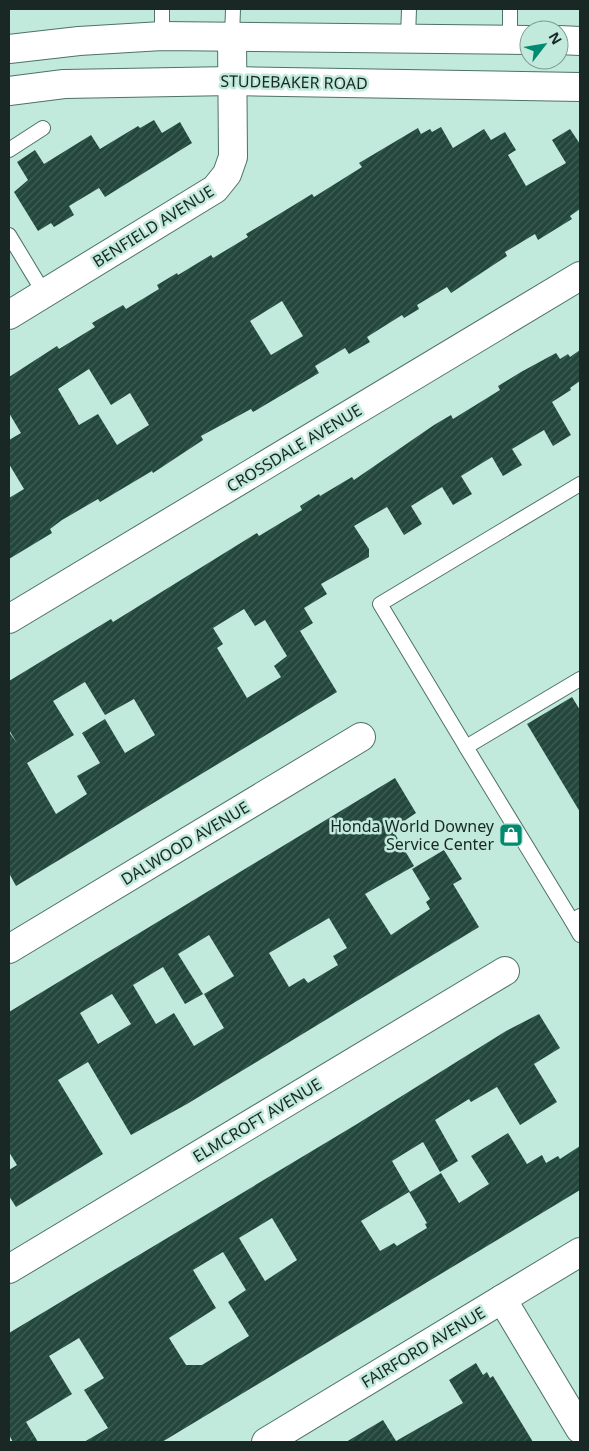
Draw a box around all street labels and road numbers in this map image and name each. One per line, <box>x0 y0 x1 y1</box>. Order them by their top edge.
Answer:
street label: STUDEBAKER ROAD <box>220 70 368 94</box>
street label: BENFIELD AVENUE <box>88 180 218 272</box>
street label: CROSSDALE AVENUE <box>222 399 366 497</box>
street label: DALWOOD AVENUE <box>117 796 253 890</box>
street label: ELMCROFT AVENUE <box>189 1073 325 1167</box>
street label: FAIRFORD AVENUE <box>357 1301 489 1393</box>

